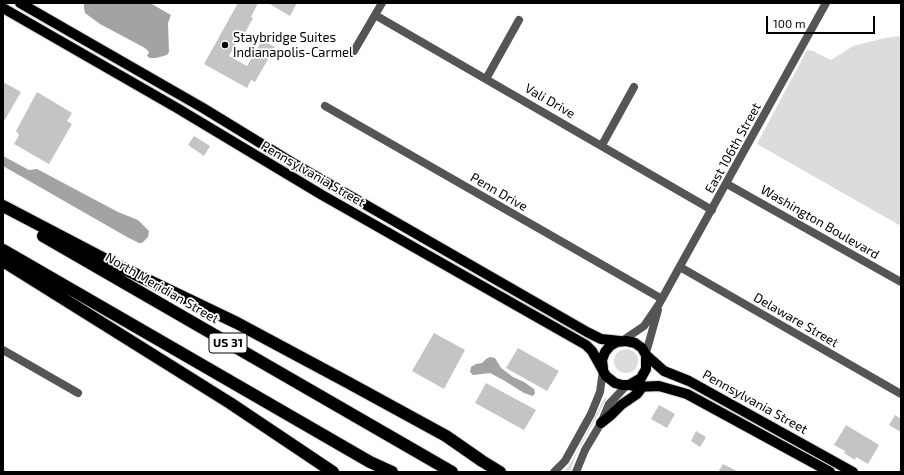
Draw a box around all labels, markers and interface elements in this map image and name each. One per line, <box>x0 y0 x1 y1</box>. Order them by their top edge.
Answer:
scale bar <box>768 8 877 34</box>
text: 100 m <box>773 16 805 30</box>
place label: Staybridge Suites Indianapolis-Carmel <box>233 30 353 61</box>
marker: Staybridge Suites Indianapolis-Carmel <box>220 40 230 50</box>
street label: Vali Drive <box>522 80 578 122</box>
street label: East 106th Street <box>702 100 764 196</box>
street label: Pennsylvania Street <box>258 138 368 210</box>
street label: Penn Drive <box>468 169 530 215</box>
street label: Washington Boulevard <box>758 182 882 262</box>
street label: North Meridian Street <box>103 249 221 327</box>
street label: Delaware Street <box>751 289 841 351</box>
road number: US 31 <box>209 333 247 353</box>
street label: Pennsylvania Street <box>700 367 810 437</box>

